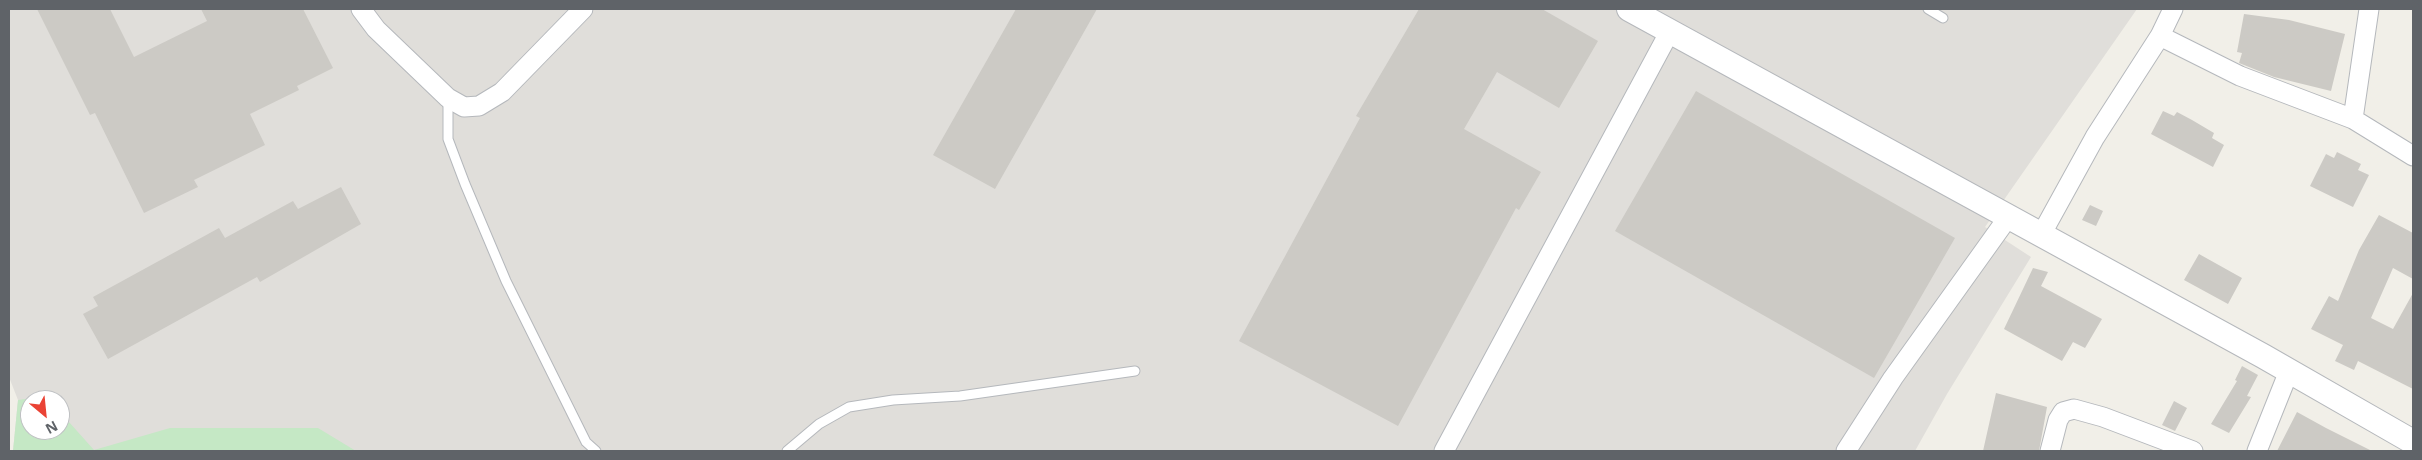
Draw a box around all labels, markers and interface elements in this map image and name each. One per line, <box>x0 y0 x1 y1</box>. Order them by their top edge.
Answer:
north arrow <box>20 390 70 440</box>
text: N <box>42 417 61 439</box>

